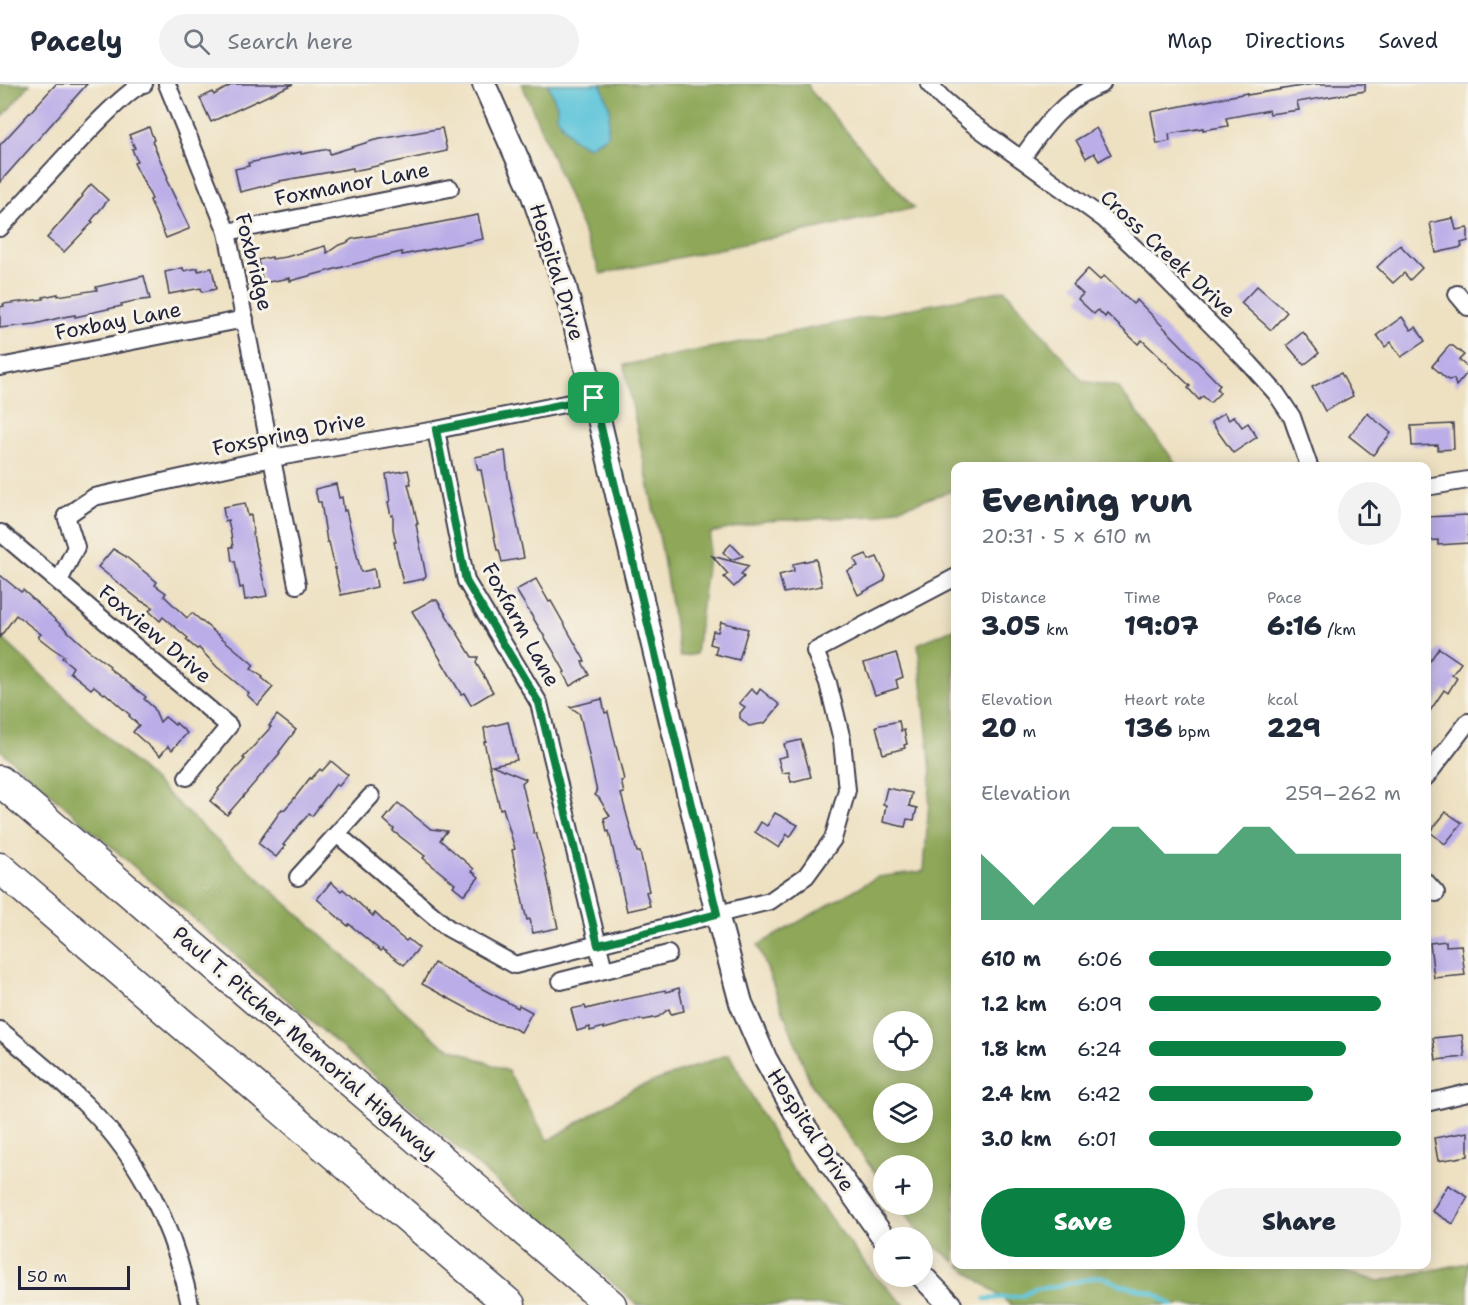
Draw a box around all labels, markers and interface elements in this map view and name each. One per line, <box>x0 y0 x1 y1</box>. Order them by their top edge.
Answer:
search box <box>159 14 579 68</box>
text: Pacely <box>30 22 123 60</box>
icon: search <box>180 25 213 58</box>
text: Search here <box>228 27 353 56</box>
text: Map <box>1167 27 1212 55</box>
text: Directions <box>1245 27 1345 55</box>
text: Saved <box>1378 27 1438 55</box>
street label: Foxmanor Lane <box>272 155 432 213</box>
street label: Cross Creek Drive <box>1094 184 1242 324</box>
street label: Hospital Drive <box>523 200 591 344</box>
street label: Foxbridge <box>228 210 280 314</box>
street label: Foxbay Lane <box>53 295 183 347</box>
pin <box>568 372 619 423</box>
icon: arrive <box>577 381 610 414</box>
street label: Foxspring Drive <box>210 405 368 463</box>
text: Evening run <box>981 478 1192 523</box>
button: share <box>1338 482 1401 545</box>
text: 20:31 · 5 × 610 m <box>981 523 1151 549</box>
street label: Foxfarm Lane <box>475 558 567 692</box>
street label: Foxview Drive <box>92 578 218 690</box>
text: Distance <box>981 587 1047 608</box>
text: Time <box>1124 587 1161 608</box>
text: Pace <box>1267 587 1302 608</box>
text: 3.05 <box>981 608 1040 643</box>
text: 19:07 <box>1124 608 1198 643</box>
text: 6:16 <box>1267 608 1322 643</box>
text: km <box>1040 619 1069 640</box>
text: /km <box>1322 619 1356 640</box>
text: Elevation <box>981 689 1053 710</box>
text: Heart rate <box>1124 689 1206 710</box>
text: kcal <box>1267 689 1298 710</box>
text: 20 <box>981 710 1017 745</box>
text: 136 <box>1124 710 1173 745</box>
text: 229 <box>1267 710 1321 745</box>
text: m <box>1017 721 1036 742</box>
text: bpm <box>1173 721 1210 742</box>
text: Elevation <box>981 780 1071 806</box>
text: 259–262 m <box>1284 780 1401 806</box>
street label: Paul T. Pitcher Memorial Highway <box>166 920 444 1166</box>
text: 610 m <box>981 946 1041 972</box>
text: 6:06 <box>1077 946 1123 972</box>
text: 1.2 km <box>981 991 1047 1017</box>
text: 6:09 <box>1077 991 1123 1017</box>
map controls <box>873 1011 933 1287</box>
button: locate <box>873 1011 933 1071</box>
text: 1.8 km <box>981 1036 1047 1062</box>
text: 6:24 <box>1077 1036 1121 1062</box>
street label: Hospital Drive <box>761 1063 861 1197</box>
text: 2.4 km <box>981 1081 1051 1107</box>
text: 6:42 <box>1077 1081 1121 1107</box>
button: layers <box>873 1083 933 1143</box>
text: 3.0 km <box>981 1126 1052 1152</box>
text: 6:01 <box>1077 1126 1117 1152</box>
button: + <box>873 1155 933 1215</box>
button: Save <box>981 1188 1185 1257</box>
button: Share <box>1197 1188 1401 1257</box>
button: − <box>873 1227 933 1287</box>
scale bar <box>18 1263 130 1290</box>
text: 50 m <box>27 1266 67 1287</box>

